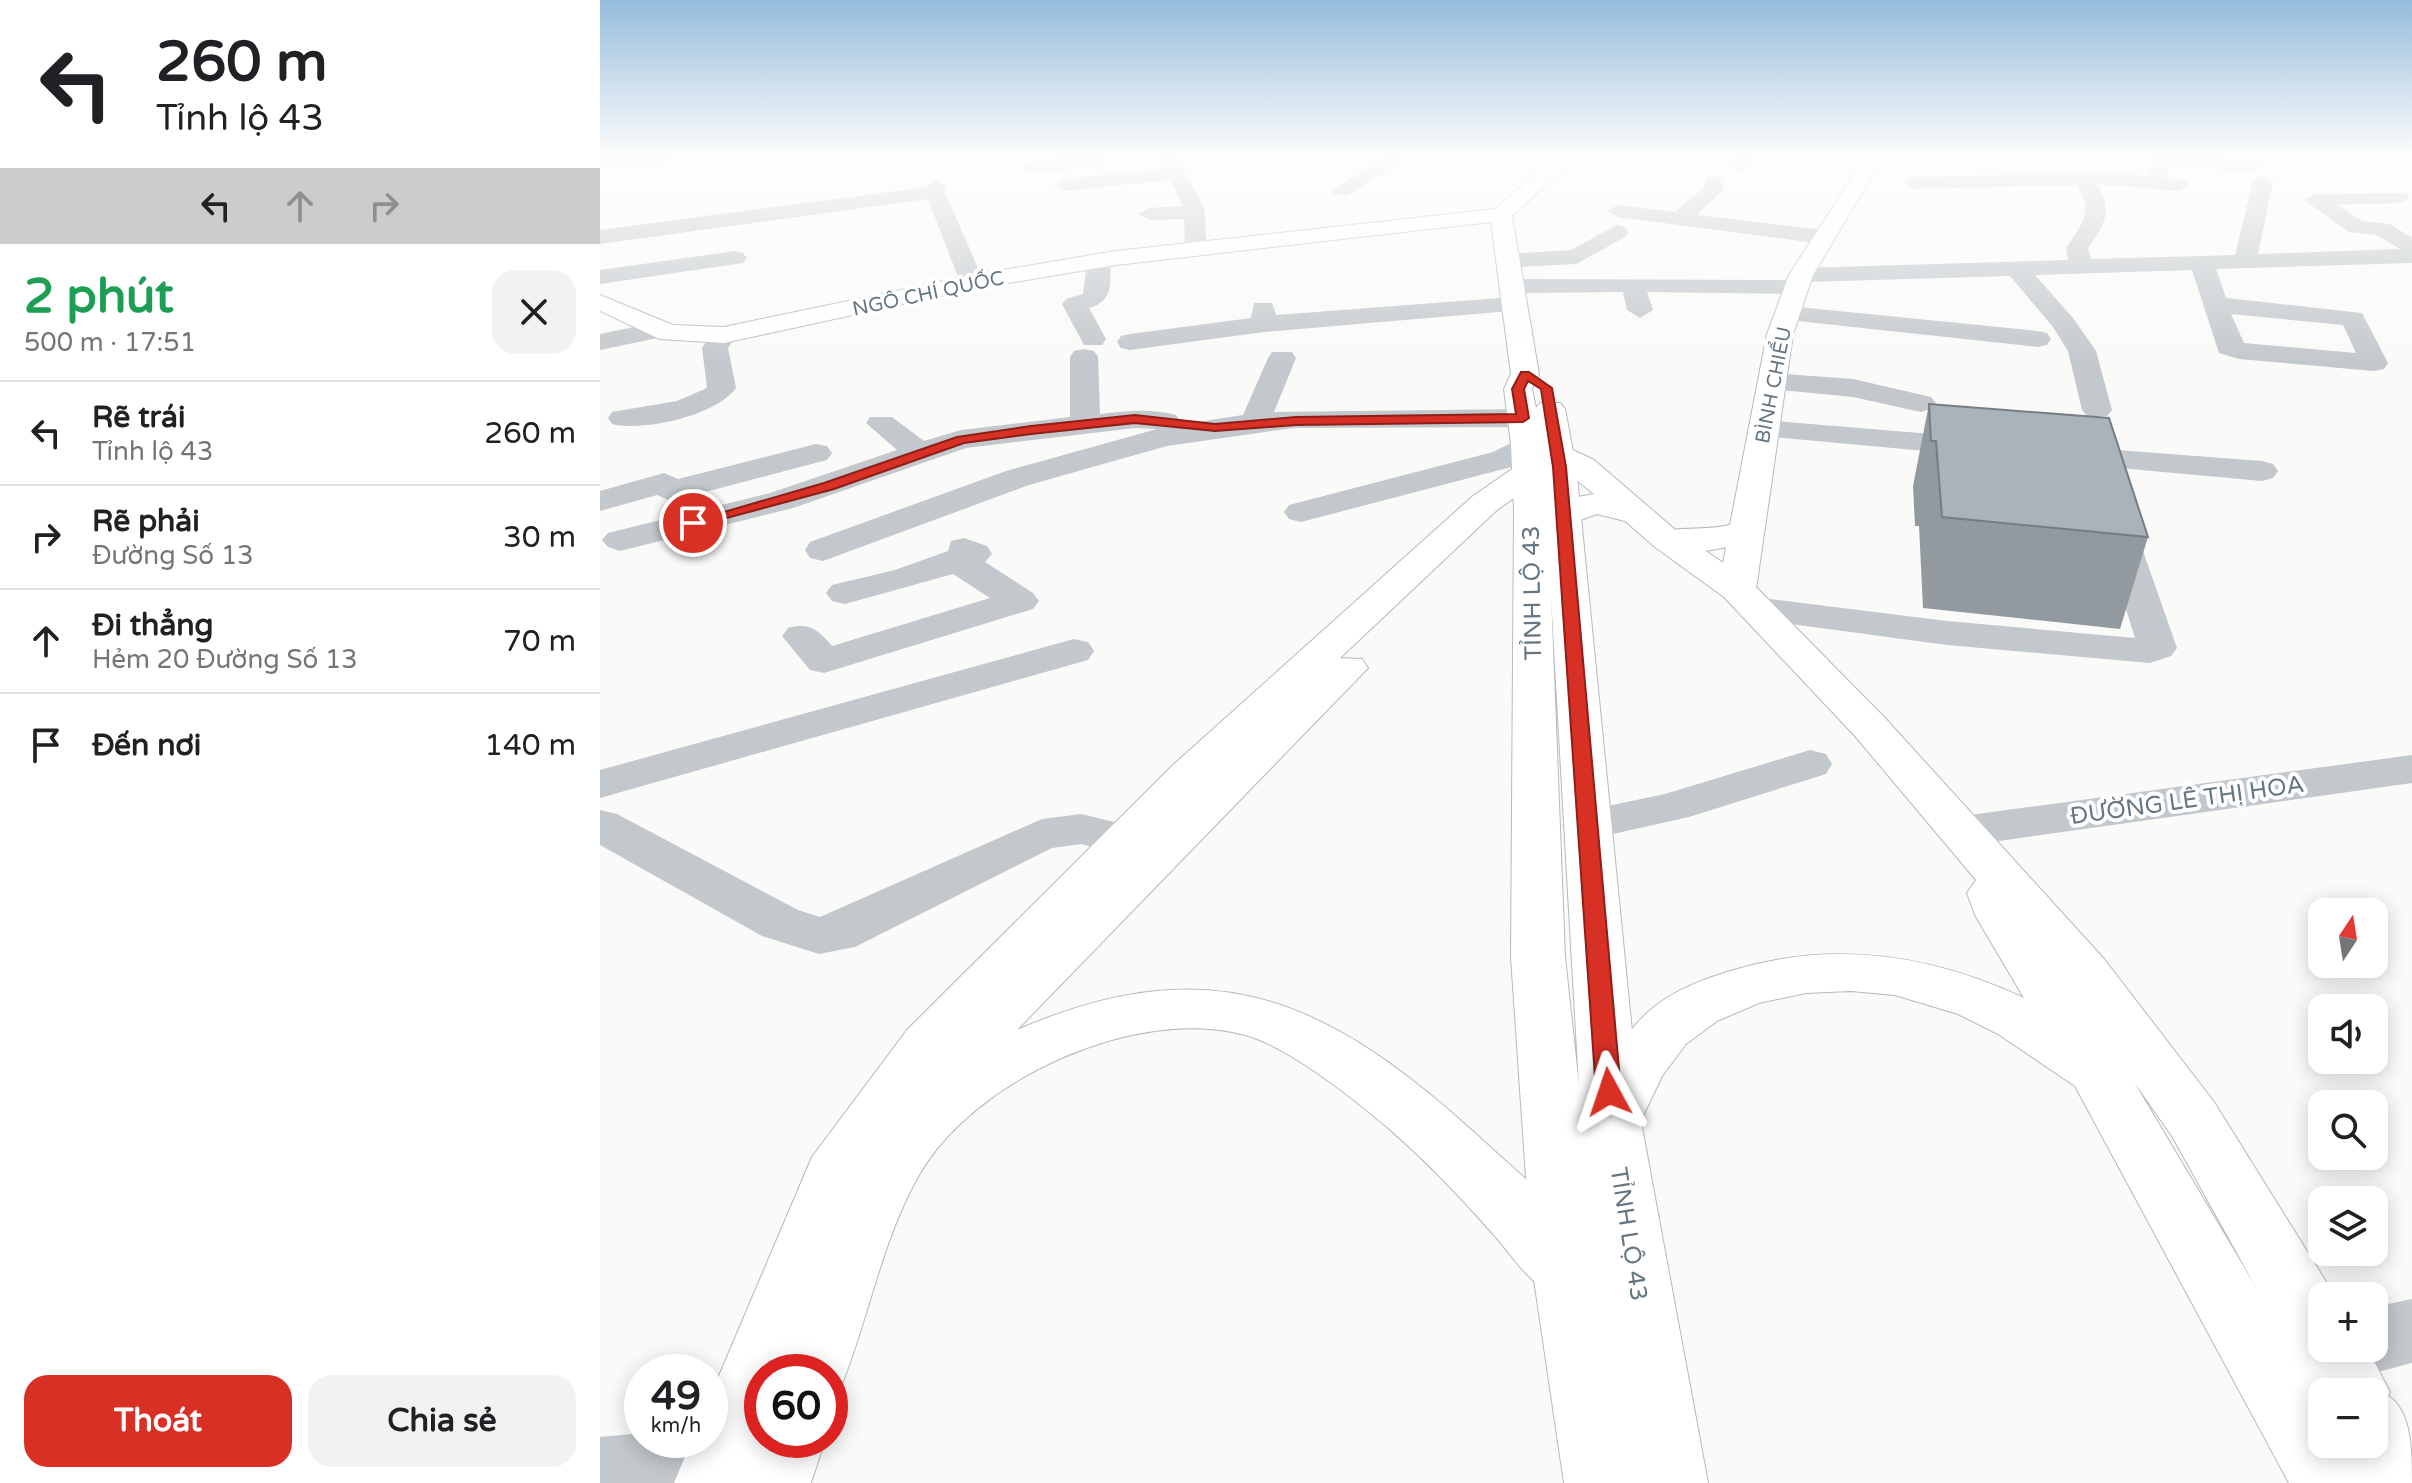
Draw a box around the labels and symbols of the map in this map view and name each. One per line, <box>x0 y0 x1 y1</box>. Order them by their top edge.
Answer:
street label: NGÔ CHÍ QUỐC <box>850 263 1006 322</box>
street label: BÌNH CHIỂU <box>1748 324 1797 446</box>
pin <box>659 489 727 557</box>
street label: TỈNH LỘ 43 <box>1516 525 1548 661</box>
street label: ĐƯỜNG LÊ THỊ HOA <box>2068 769 2306 831</box>
north arrow <box>2308 898 2388 978</box>
position arrow <box>1567 1050 1651 1134</box>
street label: TỈNH LỘ 43 <box>1604 1165 1654 1303</box>
speed limit sign: 60 <box>744 1354 848 1458</box>

